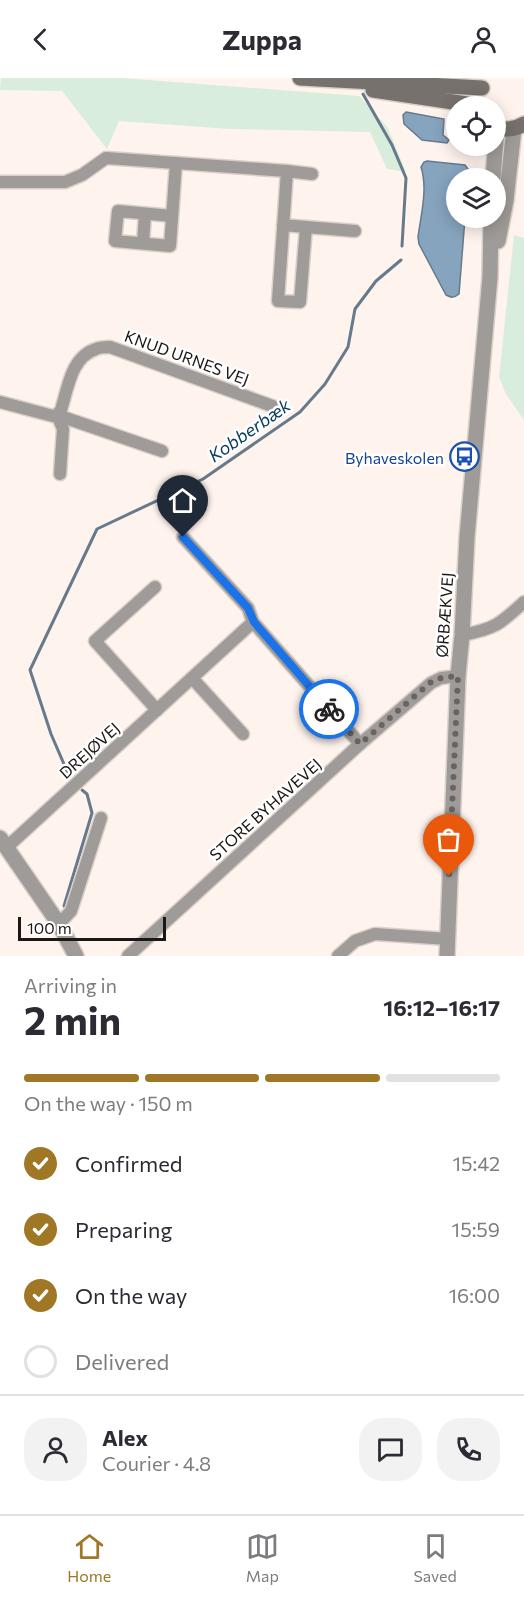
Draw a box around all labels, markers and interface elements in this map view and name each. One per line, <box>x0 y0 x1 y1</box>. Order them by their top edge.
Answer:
icon: back <box>24 23 57 56</box>
text: Zuppa <box>222 23 302 56</box>
icon: person <box>467 23 500 56</box>
map controls <box>446 96 506 228</box>
button: locate <box>446 96 506 156</box>
button: layers <box>446 168 506 228</box>
street label: KNUD URNES VEJ <box>122 326 252 388</box>
water label: Kobberbæk <box>204 393 295 466</box>
bus stop icon: Byhaveskolen <box>449 441 481 473</box>
place label: Byhaveskolen <box>345 448 444 467</box>
pin <box>157 475 208 537</box>
icon: home <box>166 484 199 517</box>
street label: ØRBÆKVEJ <box>432 572 456 658</box>
courier <box>299 679 359 739</box>
icon: bike <box>313 693 346 726</box>
street label: DREJØVEJ <box>55 718 123 782</box>
street label: STORE BYHAVEVEJ <box>205 754 325 864</box>
pin <box>423 814 474 876</box>
icon: bag <box>432 823 465 856</box>
scale bar <box>18 914 166 941</box>
text: 100 m <box>27 918 72 937</box>
text: Arriving in <box>24 973 117 997</box>
text: 16:12–16:17 <box>383 994 500 1021</box>
text: 2 min <box>24 995 121 1043</box>
text: On the way · 150 m <box>24 1091 193 1115</box>
icon: check <box>24 1147 57 1180</box>
text: Confirmed <box>75 1150 182 1177</box>
text: 15:42 <box>452 1151 500 1175</box>
icon: check <box>24 1213 57 1246</box>
text: Preparing <box>75 1216 172 1243</box>
text: 15:59 <box>452 1217 500 1241</box>
icon: check <box>24 1279 57 1312</box>
text: On the way <box>75 1282 187 1309</box>
text: 16:00 <box>448 1283 500 1307</box>
text: Delivered <box>75 1348 169 1375</box>
button: person <box>24 1418 87 1481</box>
button: chat <box>359 1418 422 1481</box>
button: phone <box>437 1418 500 1481</box>
text: Alex <box>102 1424 148 1451</box>
text: Courier · 4.8 <box>102 1451 211 1475</box>
tab: Home <box>67 1530 111 1585</box>
tab: Map <box>246 1530 279 1585</box>
tab: Saved <box>413 1530 457 1585</box>

